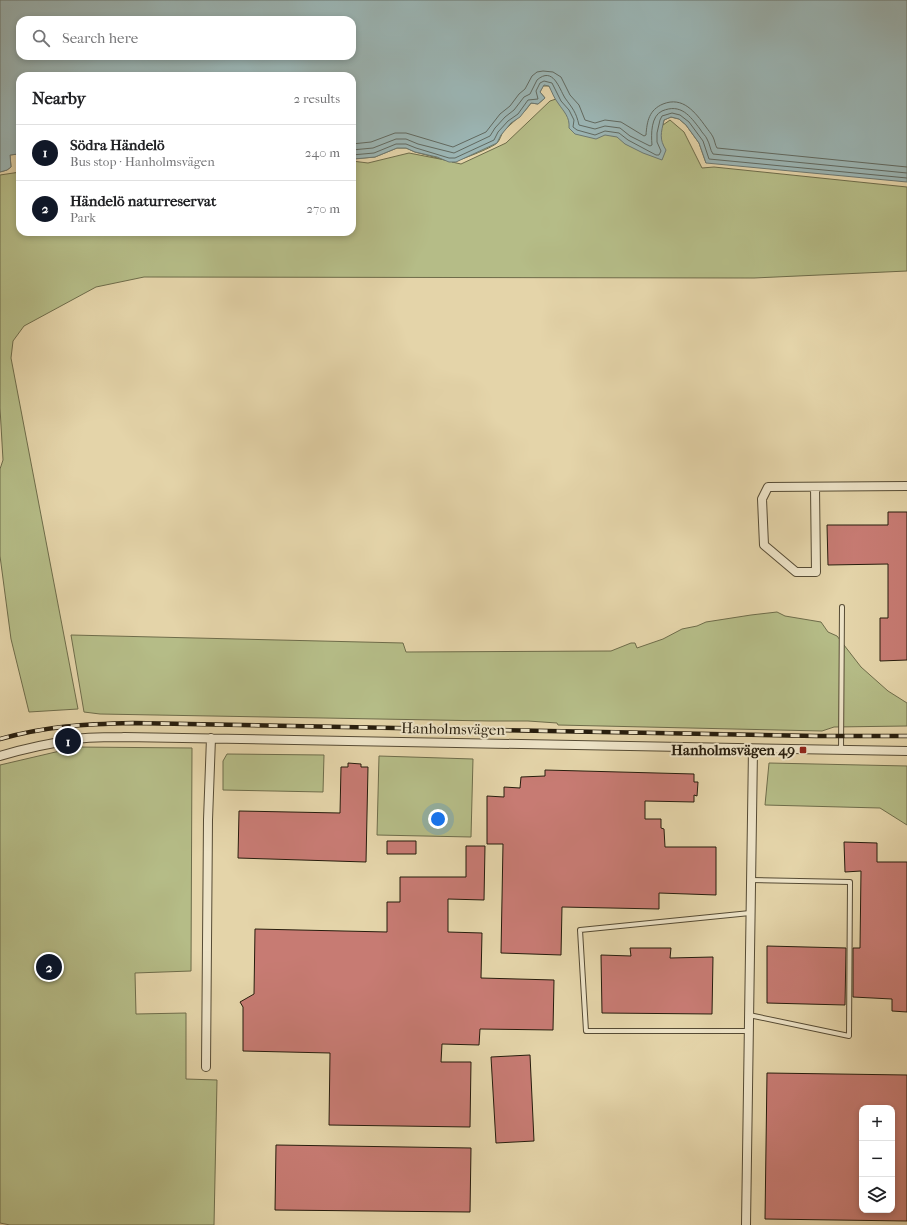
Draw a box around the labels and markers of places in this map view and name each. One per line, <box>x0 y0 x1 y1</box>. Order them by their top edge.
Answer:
pin: 1 <box>55 726 81 756</box>
place label: Hanholmsvägen 49 <box>671 741 795 759</box>
marker: Hanholmsvägen 49 <box>798 745 808 755</box>
pin: 2 <box>36 952 62 982</box>

